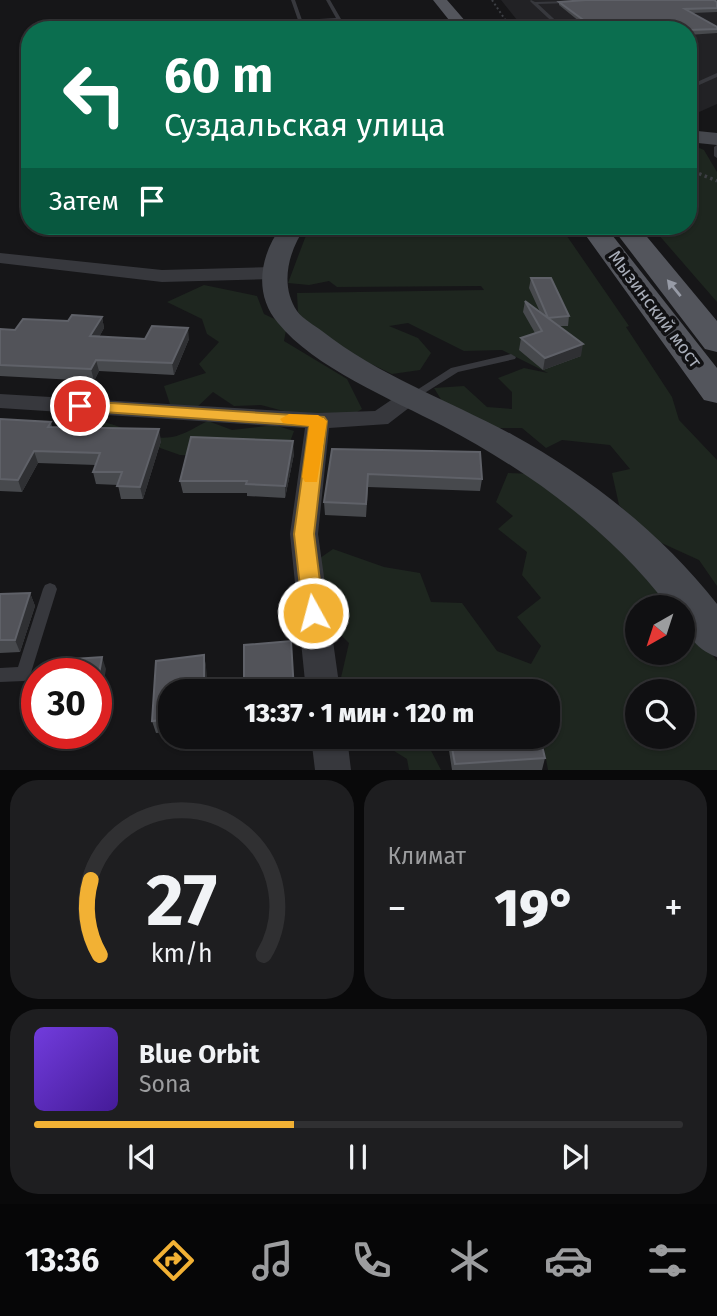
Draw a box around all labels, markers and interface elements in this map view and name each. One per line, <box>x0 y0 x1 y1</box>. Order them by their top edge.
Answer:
text: 60 m <box>164 46 273 105</box>
icon: left <box>49 49 140 140</box>
text: Суздальская улица <box>164 106 446 144</box>
icon: arrive <box>133 182 171 220</box>
text: Затем <box>49 186 119 217</box>
street label: Мызинский мост <box>604 246 707 373</box>
one-way arrow <box>667 280 682 298</box>
pin <box>50 376 110 436</box>
icon: arrive <box>61 387 99 425</box>
position arrow <box>276 576 350 650</box>
north arrow <box>625 595 695 665</box>
map controls <box>625 595 695 749</box>
speed limit sign: 30 <box>21 658 112 749</box>
button: search <box>625 679 695 749</box>
text: 13:37 · 1 мин · 120 m <box>244 698 474 729</box>
text: Климат <box>388 842 466 870</box>
text: 27 <box>146 858 217 945</box>
text: 19° <box>495 877 576 940</box>
text: − <box>388 885 407 931</box>
text: + <box>664 885 683 931</box>
text: km/h <box>151 939 213 969</box>
text: Blue Orbit <box>139 1039 259 1070</box>
text: Sona <box>139 1070 191 1098</box>
icon: previous <box>123 1138 161 1176</box>
icon: pause <box>339 1138 377 1176</box>
icon: next <box>556 1138 594 1176</box>
icon: directions <box>149 1236 198 1285</box>
icon: music <box>248 1236 297 1285</box>
icon: phone <box>347 1236 396 1285</box>
icon: climate <box>445 1236 494 1285</box>
icon: car <box>544 1236 593 1285</box>
icon: filters <box>643 1236 692 1285</box>
text: 13:36 <box>25 1241 99 1279</box>

